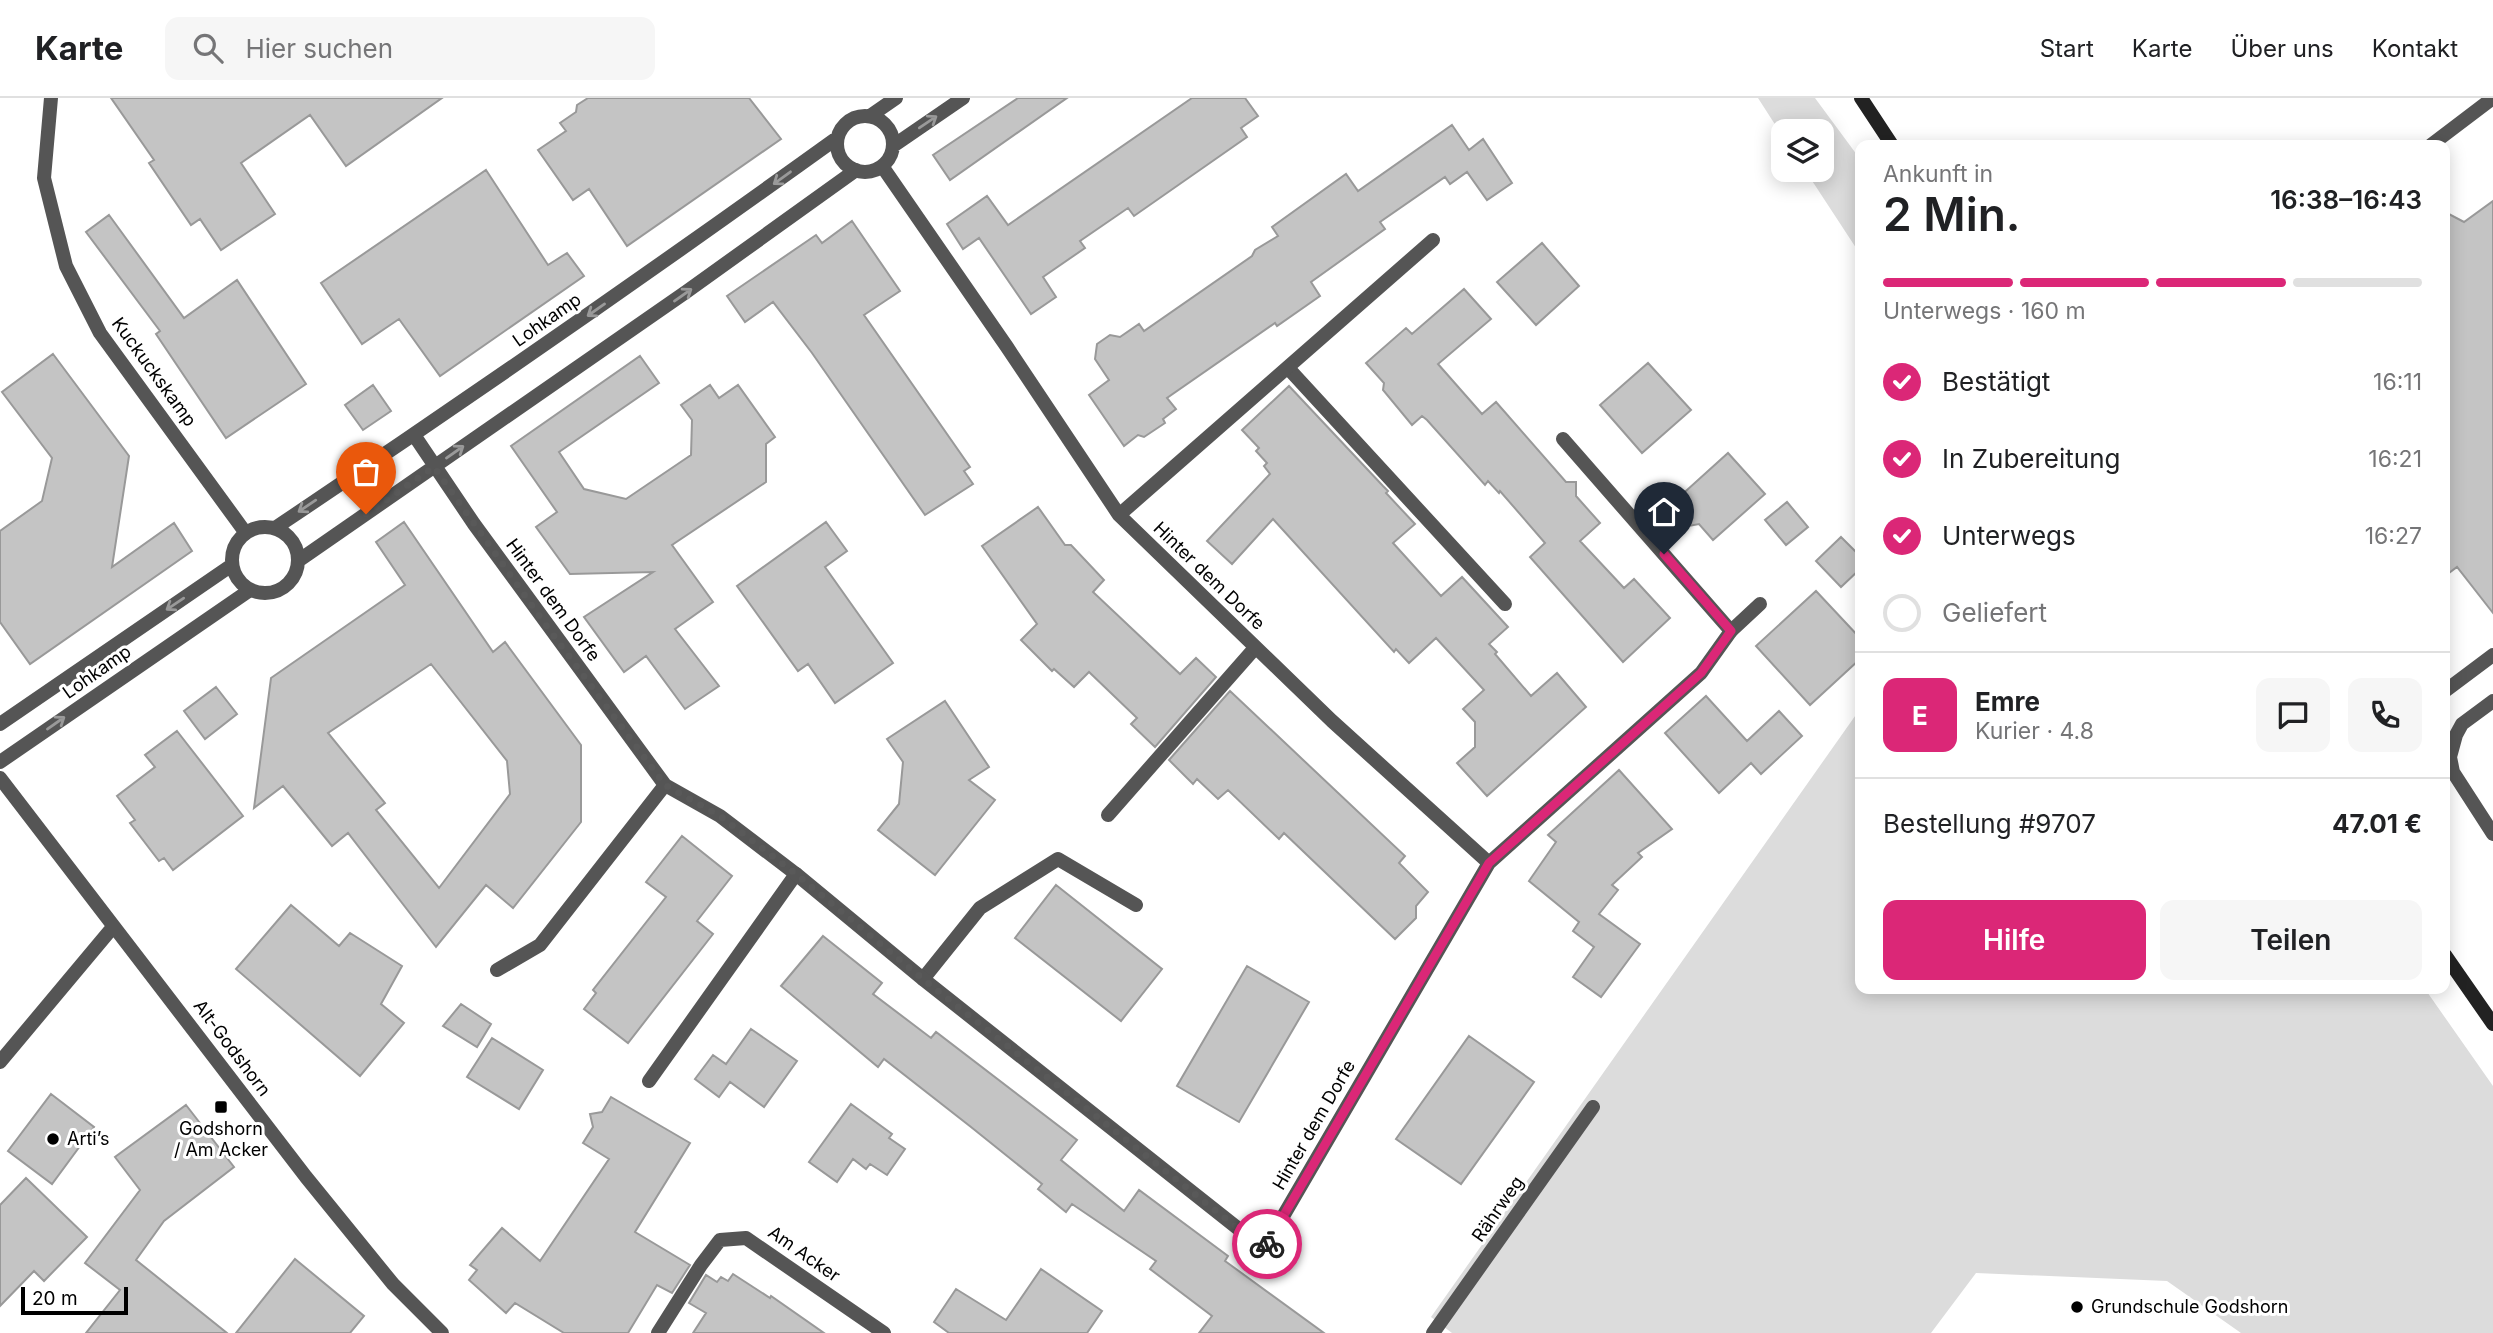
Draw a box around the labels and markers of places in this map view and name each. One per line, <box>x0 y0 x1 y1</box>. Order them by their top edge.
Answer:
pin <box>336 442 396 514</box>
pin <box>1634 482 1694 554</box>
marker: Godshorn / Am Acker <box>213 1099 229 1115</box>
place label: Godshorn / Am Acker <box>174 1118 268 1160</box>
place label: Arti’s <box>67 1128 110 1149</box>
marker: Arti’s <box>45 1131 61 1147</box>
place label: Grundschule Godshorn <box>2091 1296 2288 1317</box>
marker: Grundschule Godshorn <box>2069 1299 2085 1315</box>

